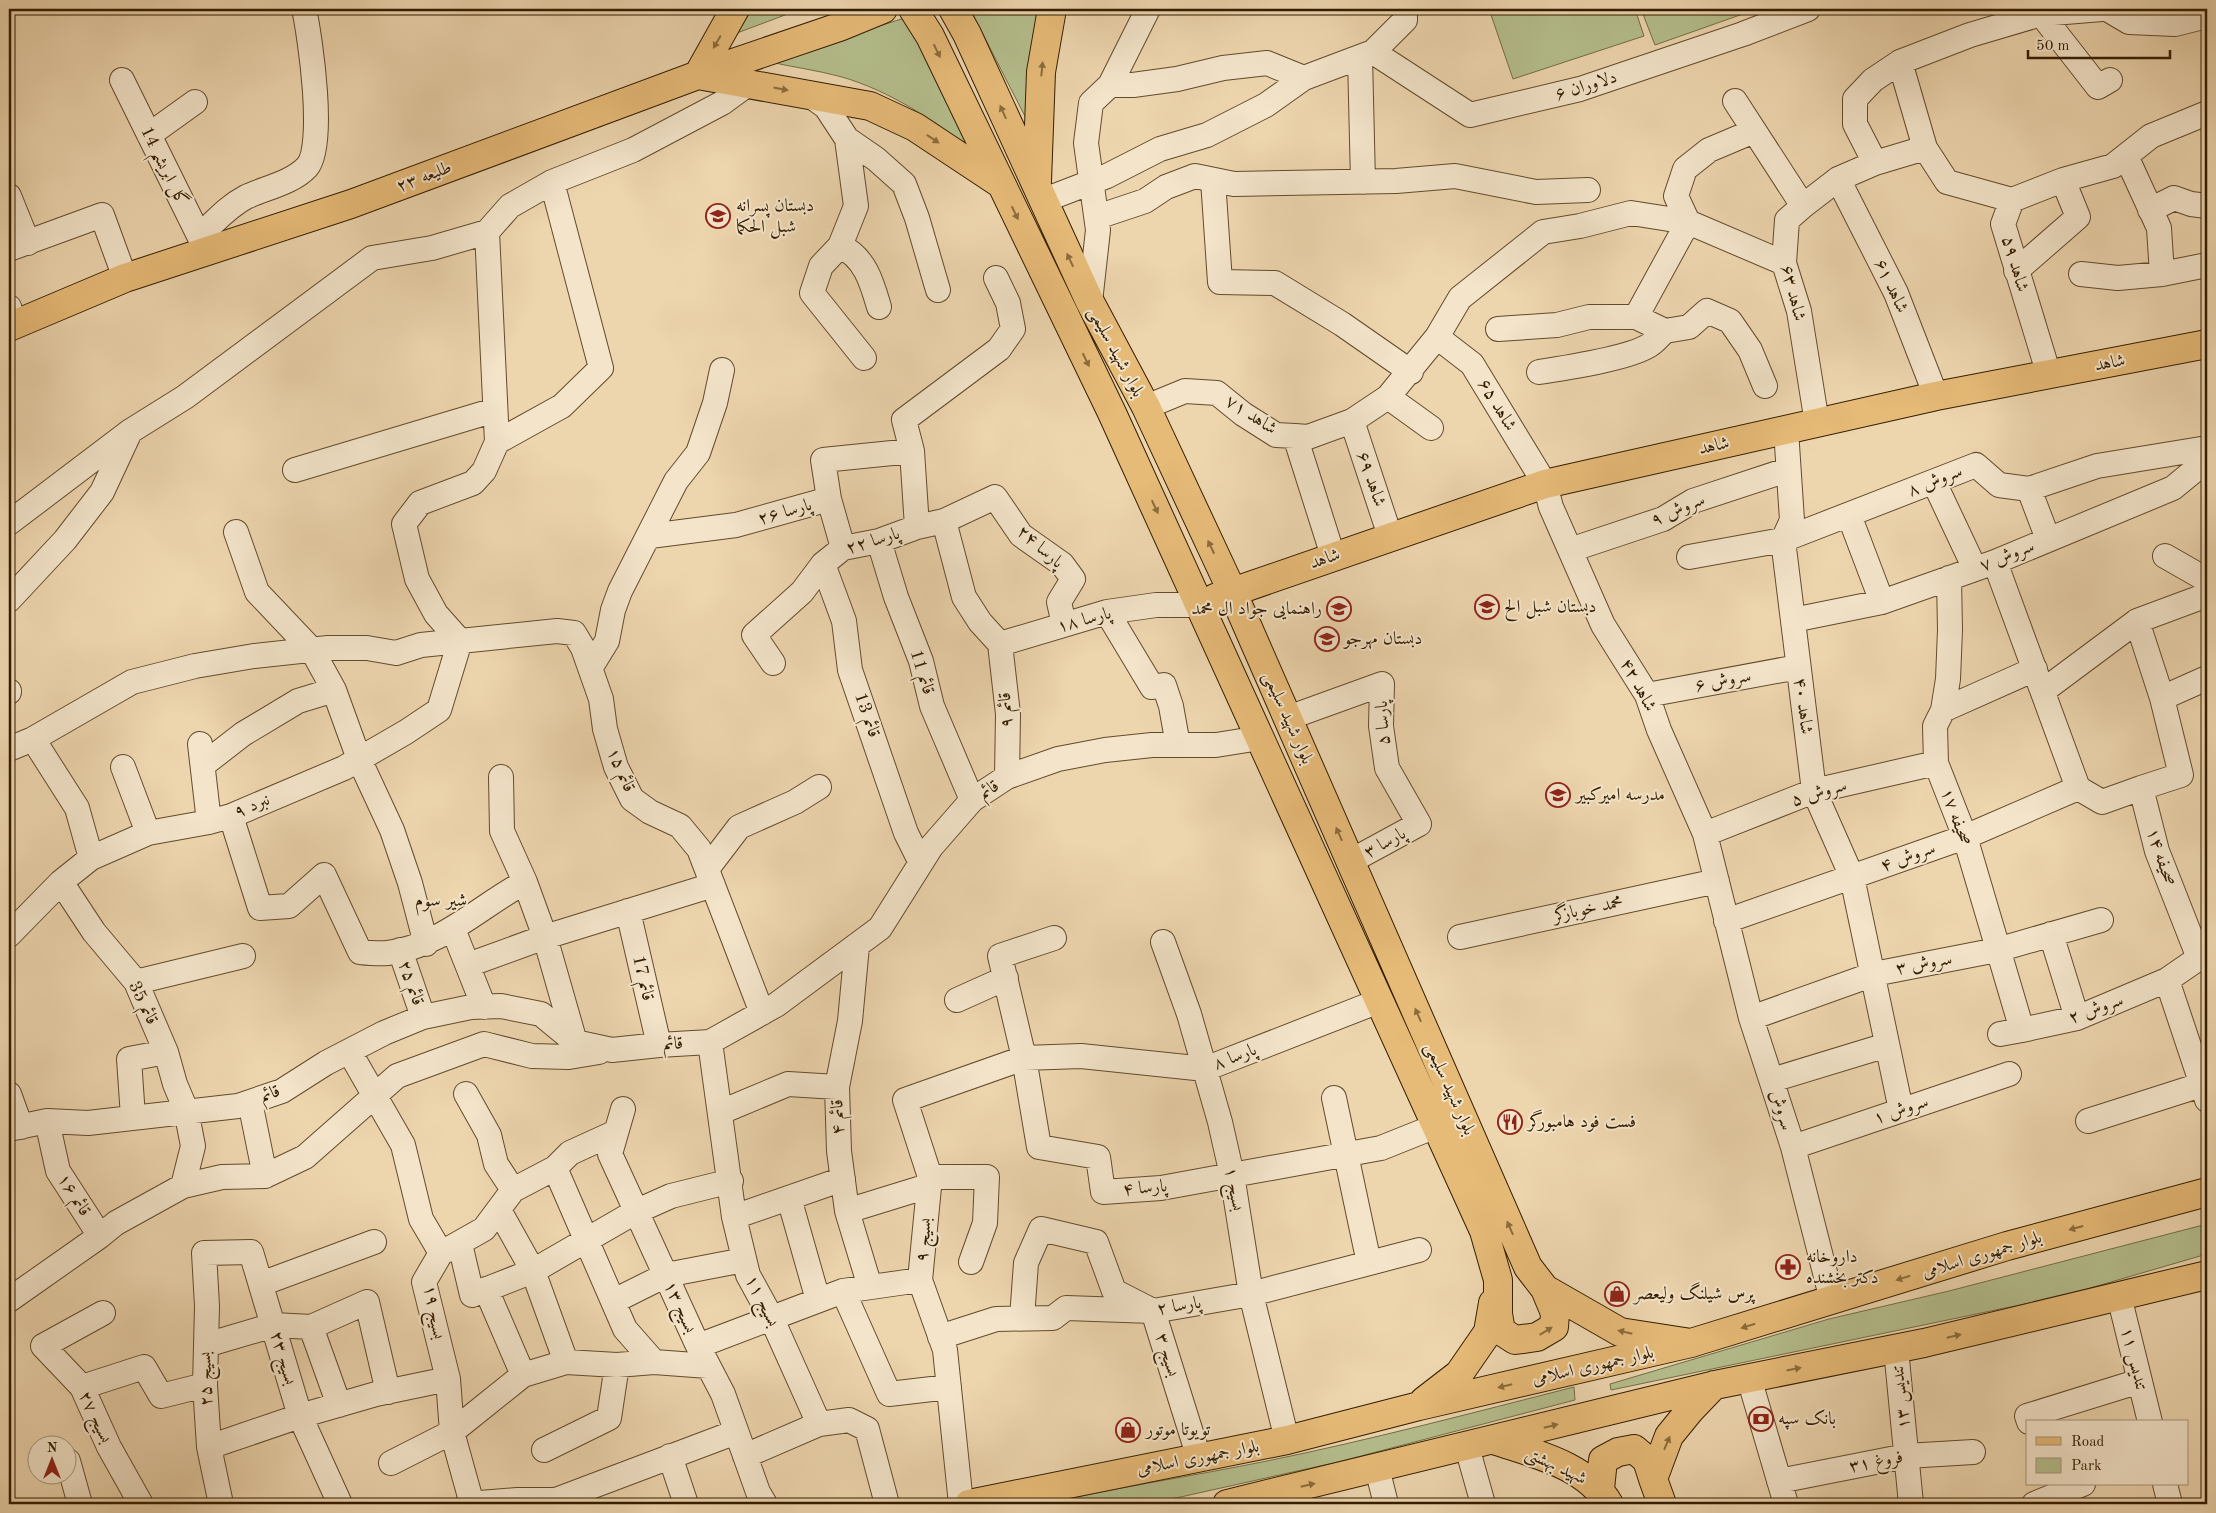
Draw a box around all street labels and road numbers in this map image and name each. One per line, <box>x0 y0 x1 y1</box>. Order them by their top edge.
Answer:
street label: دلاوران ۶ <box>1553 68 1619 105</box>
street label: گل ابریشم 14 <box>130 122 194 212</box>
street label: طلیعه ۲۳ <box>394 158 454 196</box>
street label: شاهد ۵۹ <box>1998 234 2032 294</box>
street label: شاهد ۶۱ <box>1871 256 1911 316</box>
street label: شاهد ۶۳ <box>1777 263 1809 323</box>
street label: بلوار شهید سلیمی <box>1083 304 1147 401</box>
street label: شاهد <box>2093 351 2127 375</box>
street label: شاهد ۶۵ <box>1475 376 1519 434</box>
street label: شاهد ۷۱ <box>1222 392 1280 438</box>
street label: شاهد <box>1697 434 1731 458</box>
street label: شاهد ۶۹ <box>1353 449 1389 509</box>
street label: سروش ۸ <box>1905 462 1965 502</box>
street label: سروش ۹ <box>1648 490 1708 532</box>
street label: پارسا ۲۶ <box>756 495 816 531</box>
street label: پارسا ۲۴ <box>1011 522 1068 575</box>
street label: پارسا ۲۲ <box>844 524 904 561</box>
street label: سروش ۷ <box>1977 537 2037 577</box>
street label: شاهد <box>1307 545 1343 573</box>
street label: پارسا ۱۸ <box>1055 604 1115 639</box>
street label: قائم 11 <box>901 647 937 698</box>
street label: شاهد ۴۲ <box>1617 656 1659 714</box>
street label: سروش ۶ <box>1693 667 1753 697</box>
street label: بلوار شهید سلیمی <box>1258 669 1316 768</box>
street label: شاهد ۴۰ <box>1791 677 1815 735</box>
street label: قائم 13 <box>845 690 883 742</box>
street label: قائم ۹ <box>996 691 1022 728</box>
street label: پارسا ۵ <box>1373 699 1396 746</box>
street label: قائم ۱۵ <box>598 745 638 797</box>
street label: سروش ۵ <box>1789 776 1849 812</box>
street label: قائم <box>976 777 1006 808</box>
street label: صحیفه ۱۷ <box>1937 786 1975 848</box>
street label: نبرد ۹ <box>231 790 273 822</box>
street label: پارسا ۳ <box>1361 824 1412 864</box>
street label: صحیفه ۱۴ <box>2143 826 2179 888</box>
street label: سروش ۴ <box>1878 839 1938 877</box>
street label: محمد خوبازگر <box>1549 889 1625 927</box>
street label: سروش ۳ <box>1894 950 1954 980</box>
street label: قائم 17 <box>623 954 657 1004</box>
street label: قائم ۲۵ <box>389 958 427 1010</box>
street label: قائم 35 <box>119 978 161 1030</box>
street label: سروش ۲ <box>2066 991 2126 1029</box>
street label: قائم <box>662 1034 684 1060</box>
street label: پارسا ۸ <box>1211 1040 1262 1076</box>
street label: بلوار شهید سلیمی <box>1420 1040 1478 1139</box>
street label: قائم <box>257 1082 285 1112</box>
street label: سروش <box>1764 1088 1796 1133</box>
street label: سروش ۱ <box>1871 1092 1931 1130</box>
street label: قائم ۴ <box>828 1099 854 1135</box>
street label: بسیج ۱ <box>1215 1166 1247 1213</box>
street label: قائم ۱۶ <box>49 1171 94 1223</box>
street label: پارسا ۴ <box>1122 1177 1170 1202</box>
street label: بسیج ۹ <box>913 1217 941 1263</box>
street label: بلوار جمهوری اسلامی <box>1920 1228 2044 1283</box>
street label: بسیج ۱۱ <box>737 1272 782 1332</box>
street label: بسیج ۱۳ <box>655 1278 699 1338</box>
street label: بسیج ۱۹ <box>414 1283 448 1342</box>
street label: پارسا ۲ <box>1156 1293 1204 1321</box>
street label: تندیس ۱۱ <box>2116 1325 2151 1393</box>
street label: بسیج ۲۳ <box>261 1329 299 1389</box>
street label: بسیج ۳ <box>1146 1331 1182 1381</box>
street label: بلوار جمهوری اسلامی <box>1530 1343 1656 1390</box>
street label: بسیج ۲۵ <box>197 1351 221 1407</box>
street label: تندیس ۱۳ <box>1889 1364 1915 1430</box>
street label: بسیج ۲۷ <box>70 1388 115 1448</box>
street label: بلوار جمهوری اسلامی <box>1135 1437 1261 1480</box>
street label: شهید بهشتی <box>1521 1444 1589 1491</box>
street label: فروغ ۳۱ <box>1848 1448 1905 1481</box>

